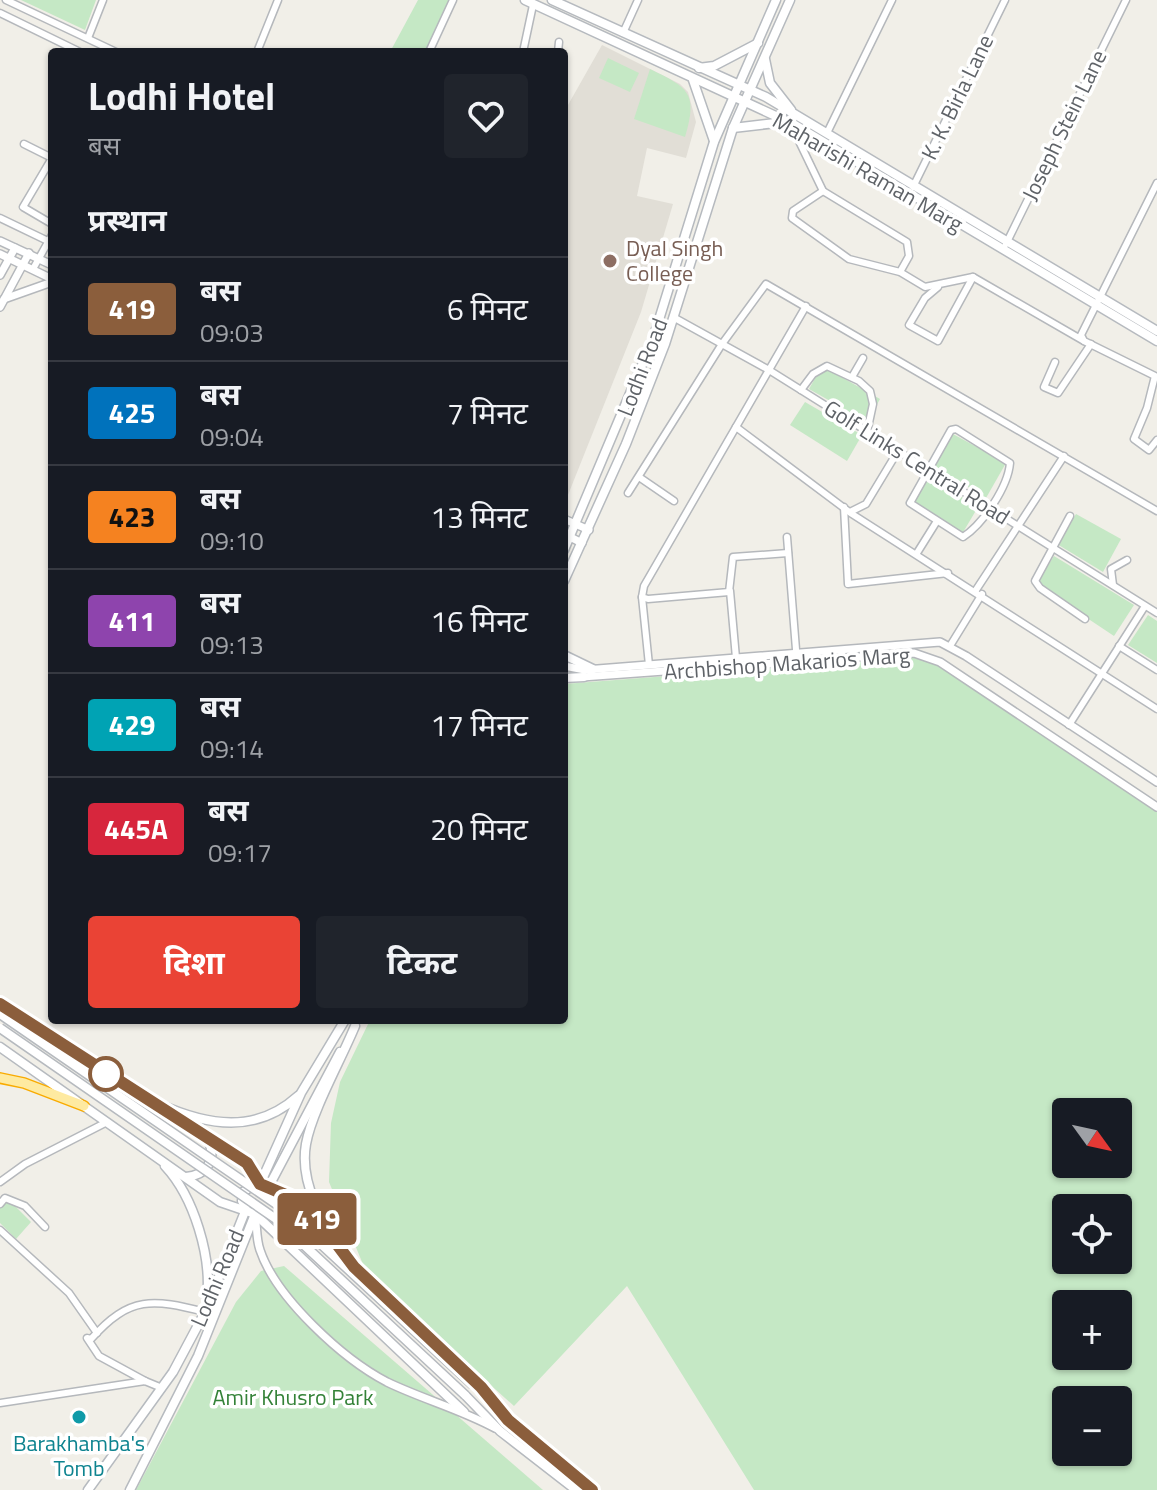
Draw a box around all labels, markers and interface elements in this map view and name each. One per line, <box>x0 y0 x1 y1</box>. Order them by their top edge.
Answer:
street label: K. K. Birla Lane <box>912 29 1002 165</box>
street label: Joseph Stein Lane <box>1013 44 1115 206</box>
text: Lodhi Hotel <box>88 67 275 125</box>
button: heart <box>444 74 528 158</box>
street label: Maharishi Raman Marg <box>766 103 970 241</box>
text: बस <box>88 126 120 165</box>
text: प्रस्थान <box>88 197 167 243</box>
place label: Dyal Singh College <box>626 231 723 290</box>
marker: Dyal Singh College <box>601 252 619 270</box>
text: बस <box>200 267 241 313</box>
text: 6 मिनट <box>447 286 528 332</box>
text: 419 <box>108 287 156 330</box>
text: 09:03 <box>200 313 264 352</box>
street label: Lodhi Road <box>608 313 676 421</box>
text: बस <box>200 371 241 417</box>
text: 7 मिनट <box>447 390 528 436</box>
text: 425 <box>108 391 156 434</box>
street label: Golf Links Central Road <box>817 391 1017 533</box>
text: 09:04 <box>200 417 264 456</box>
text: बस <box>200 475 241 521</box>
text: 13 मिनट <box>430 494 528 540</box>
text: 423 <box>108 495 156 538</box>
text: 09:10 <box>200 521 264 560</box>
text: बस <box>200 579 241 625</box>
text: 16 मिनट <box>430 598 528 644</box>
text: 411 <box>108 599 156 642</box>
text: 09:13 <box>200 625 264 664</box>
street label: Archbishop Makarios Marg <box>663 637 911 689</box>
text: बस <box>200 683 241 729</box>
text: 17 मिनट <box>430 702 528 748</box>
text: 429 <box>108 703 156 746</box>
text: 09:14 <box>200 729 264 768</box>
text: बस <box>208 787 249 833</box>
text: 20 मिनट <box>430 806 528 852</box>
text: 445A <box>104 807 168 850</box>
text: 09:17 <box>208 833 272 872</box>
button: दिशा <box>88 916 300 1008</box>
button: टिकट <box>316 916 528 1008</box>
unlabelled marker <box>89 1057 123 1091</box>
north arrow <box>1052 1098 1132 1178</box>
map controls <box>1052 1098 1132 1466</box>
line badge: 419 <box>271 1193 363 1245</box>
button: locate <box>1052 1194 1132 1274</box>
text: 419 <box>293 1197 341 1240</box>
street label: Lodhi Road <box>181 1224 253 1332</box>
button: + <box>1052 1290 1132 1370</box>
park label: Amir Khusro Park <box>213 1380 374 1414</box>
button: − <box>1052 1386 1132 1466</box>
marker: Barakhamba's Tomb <box>70 1408 88 1426</box>
place label: Barakhamba's Tomb <box>13 1426 145 1485</box>

